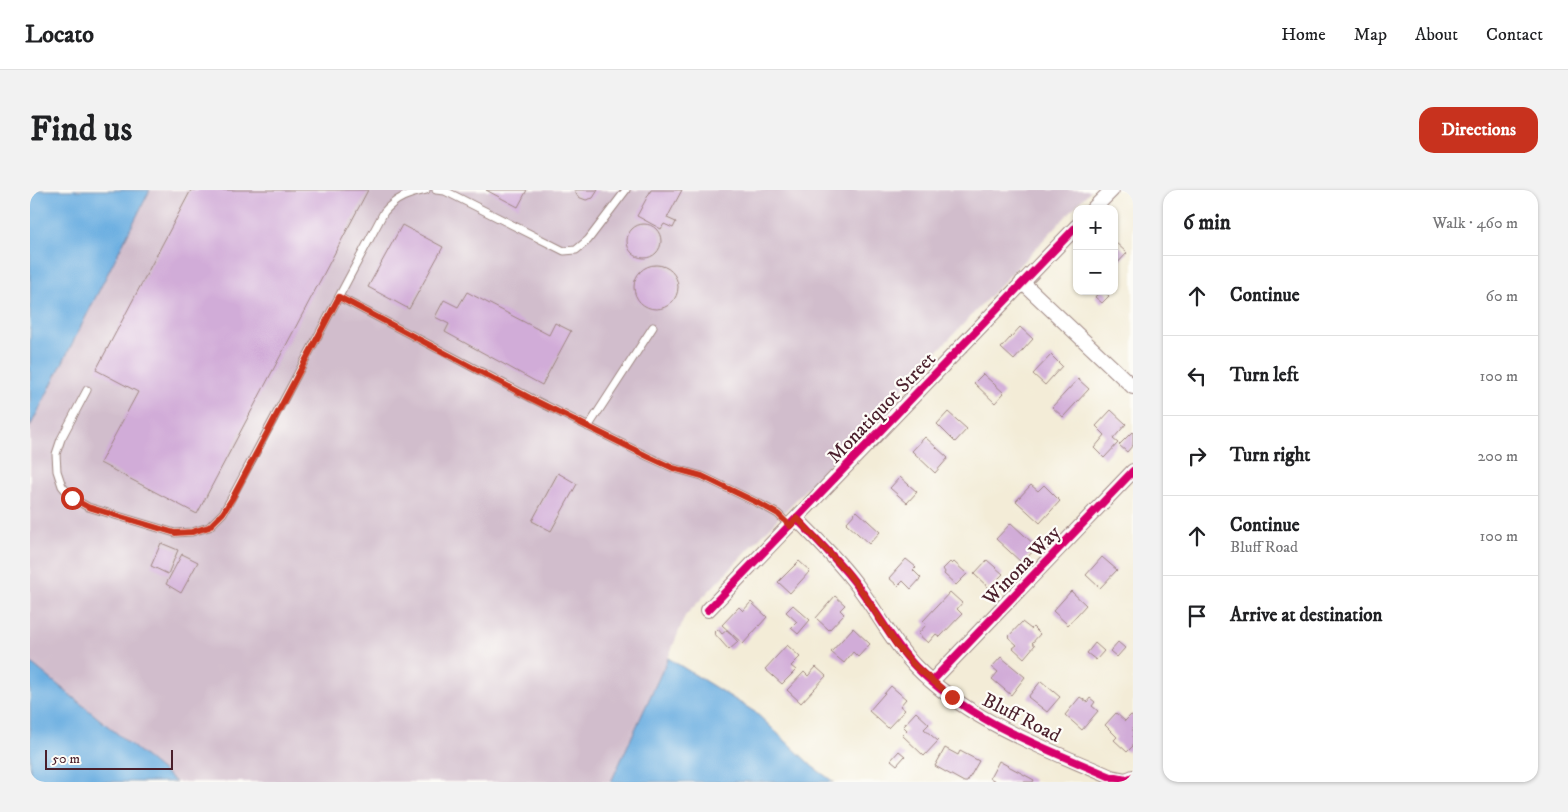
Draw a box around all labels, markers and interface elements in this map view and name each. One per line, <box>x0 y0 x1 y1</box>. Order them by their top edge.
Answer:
text: Locato <box>25 20 94 50</box>
text: Home <box>1281 24 1326 46</box>
text: Map <box>1354 24 1387 46</box>
text: About <box>1415 24 1458 46</box>
text: Contact <box>1486 24 1543 46</box>
button: Directions <box>1419 107 1538 153</box>
text: Find us <box>30 108 132 152</box>
map controls <box>1073 205 1118 295</box>
button: + <box>1073 205 1118 250</box>
text: 6 min <box>1183 210 1231 236</box>
text: Walk · 460 m <box>1432 213 1518 233</box>
button: − <box>1073 250 1118 295</box>
icon: ahead <box>1183 282 1211 310</box>
text: Continue <box>1230 284 1300 307</box>
text: 60 m <box>1486 286 1518 306</box>
street label: Monatiquot Street <box>823 347 942 469</box>
icon: left <box>1183 362 1211 390</box>
text: Turn left <box>1230 364 1299 387</box>
text: 100 m <box>1480 366 1518 386</box>
icon: right <box>1183 442 1211 470</box>
text: Turn right <box>1230 444 1310 467</box>
text: 200 m <box>1477 446 1518 466</box>
route start <box>61 487 84 510</box>
text: Continue <box>1230 514 1300 537</box>
street label: Winona Way <box>977 520 1067 612</box>
icon: ahead <box>1183 522 1211 550</box>
text: 100 m <box>1480 526 1518 546</box>
text: Bluff Road <box>1230 537 1298 557</box>
icon: arrive <box>1183 602 1211 630</box>
text: Arrive at destination <box>1230 604 1382 627</box>
route end <box>941 686 964 709</box>
street label: Bluff Road <box>978 688 1065 749</box>
scale bar <box>45 747 172 770</box>
text: 50 m <box>52 750 80 768</box>

